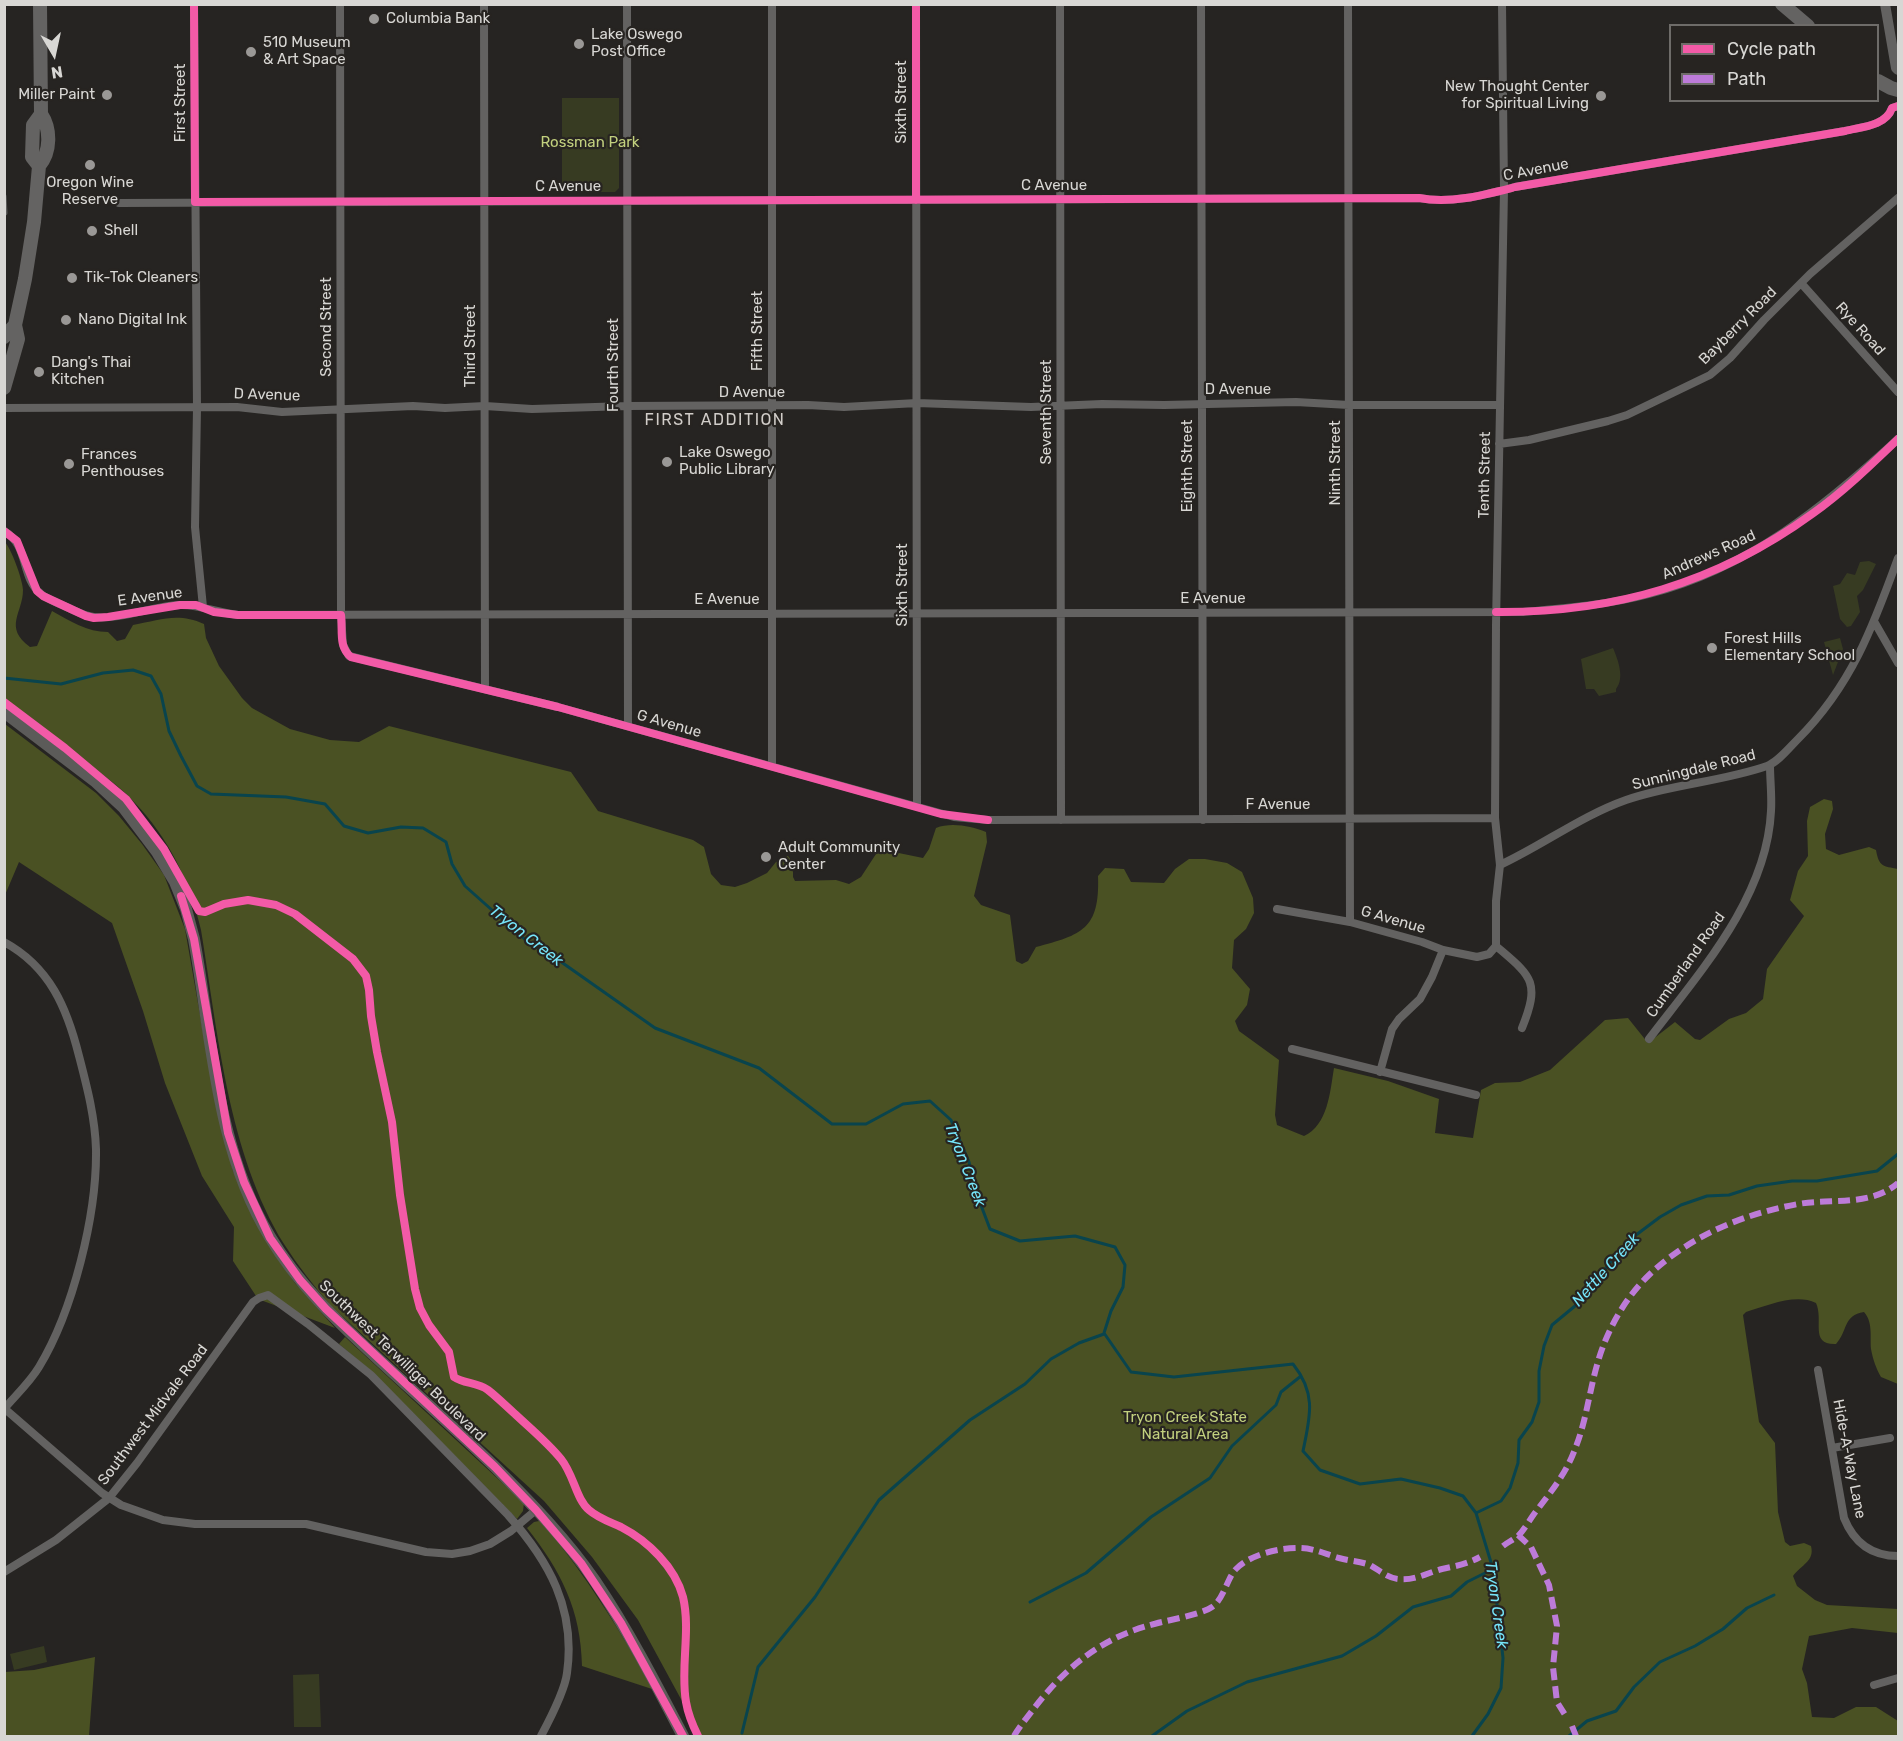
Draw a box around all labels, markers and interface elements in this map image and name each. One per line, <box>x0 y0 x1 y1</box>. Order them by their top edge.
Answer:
place label: Columbia Bank <box>386 10 490 28</box>
marker: Columbia Bank <box>367 12 381 26</box>
north arrow <box>24 24 84 84</box>
legend <box>1669 24 1879 102</box>
place label: Lake Oswego Post Office <box>591 26 683 61</box>
place label: 510 Museum & Art Space <box>263 34 351 69</box>
marker: Lake Oswego Post Office <box>572 37 586 51</box>
text: Cycle path <box>1727 38 1816 60</box>
marker: 510 Museum & Art Space <box>244 45 258 59</box>
street label: Sixth Street <box>893 60 911 144</box>
text: N <box>50 62 64 83</box>
street label: First Street <box>172 64 190 142</box>
text: Path <box>1727 68 1766 90</box>
place label: New Thought Center for Spiritual Living <box>1445 78 1589 113</box>
place label: Miller Paint <box>18 86 95 104</box>
marker: Miller Paint <box>100 88 114 102</box>
marker: New Thought Center for Spiritual Living <box>1594 89 1608 103</box>
park label: Rossman Park <box>540 134 640 152</box>
street label: C Avenue <box>1502 155 1570 185</box>
marker: Oregon Wine Reserve <box>83 158 97 172</box>
place label: Oregon Wine Reserve <box>46 174 134 209</box>
street label: C Avenue <box>1021 177 1087 195</box>
street label: C Avenue <box>535 178 601 196</box>
place label: Shell <box>104 222 138 240</box>
marker: Shell <box>85 224 99 238</box>
place label: Tik-Tok Cleaners <box>84 269 198 287</box>
marker: Tik-Tok Cleaners <box>65 271 79 285</box>
street label: Second Street <box>318 277 336 377</box>
street label: Bayberry Road <box>1695 283 1781 369</box>
street label: Fifth Street <box>749 291 767 371</box>
street label: Rye Road <box>1831 299 1889 359</box>
street label: Third Street <box>462 305 480 387</box>
place label: Nano Digital Ink <box>78 311 187 329</box>
marker: Nano Digital Ink <box>59 313 73 327</box>
street label: Fourth Street <box>605 318 623 412</box>
place label: Dang's Thai Kitchen <box>51 354 131 389</box>
street label: Seventh Street <box>1038 360 1056 464</box>
marker: Dang's Thai Kitchen <box>32 365 46 379</box>
street label: D Avenue <box>1205 381 1271 399</box>
street label: D Avenue <box>719 384 785 402</box>
street label: D Avenue <box>233 385 301 405</box>
district label: FIRST ADDITION <box>645 410 785 430</box>
street label: Eighth Street <box>1179 420 1197 512</box>
street label: Ninth Street <box>1327 420 1345 506</box>
street label: Tenth Street <box>1475 432 1495 518</box>
place label: Lake Oswego Public Library <box>679 444 775 479</box>
place label: Frances Penthouses <box>81 446 164 481</box>
marker: Lake Oswego Public Library <box>660 455 674 469</box>
marker: Frances Penthouses <box>62 457 76 471</box>
street label: Andrews Road <box>1659 526 1759 584</box>
street label: Sixth Street <box>894 543 912 627</box>
street label: E Avenue <box>116 584 184 610</box>
street label: E Avenue <box>1180 590 1246 608</box>
street label: E Avenue <box>694 591 760 609</box>
place label: Forest Hills Elementary School <box>1724 630 1855 665</box>
marker: Forest Hills Elementary School <box>1705 641 1719 655</box>
street label: G Avenue <box>635 706 703 742</box>
street label: Sunningdale Road <box>1630 746 1758 794</box>
street label: F Avenue <box>1246 796 1310 814</box>
place label: Adult Community Center <box>778 839 900 874</box>
marker: Adult Community Center <box>759 850 773 864</box>
water label: Tryon Creek <box>485 901 567 971</box>
street label: G Avenue <box>1359 902 1427 938</box>
street label: Cumberland Road <box>1643 909 1729 1021</box>
water label: Tryon Creek <box>940 1120 990 1210</box>
water label: Nettle Creek <box>1568 1229 1644 1311</box>
street label: Southwest Terwilliger Boulevard <box>315 1277 489 1445</box>
street label: Southwest Midvale Road <box>94 1341 212 1489</box>
street label: Hide-A-Way Lane <box>1829 1398 1869 1520</box>
park label: Tryon Creek State Natural Area <box>1123 1409 1247 1444</box>
water label: Tryon Creek <box>1480 1560 1512 1650</box>

